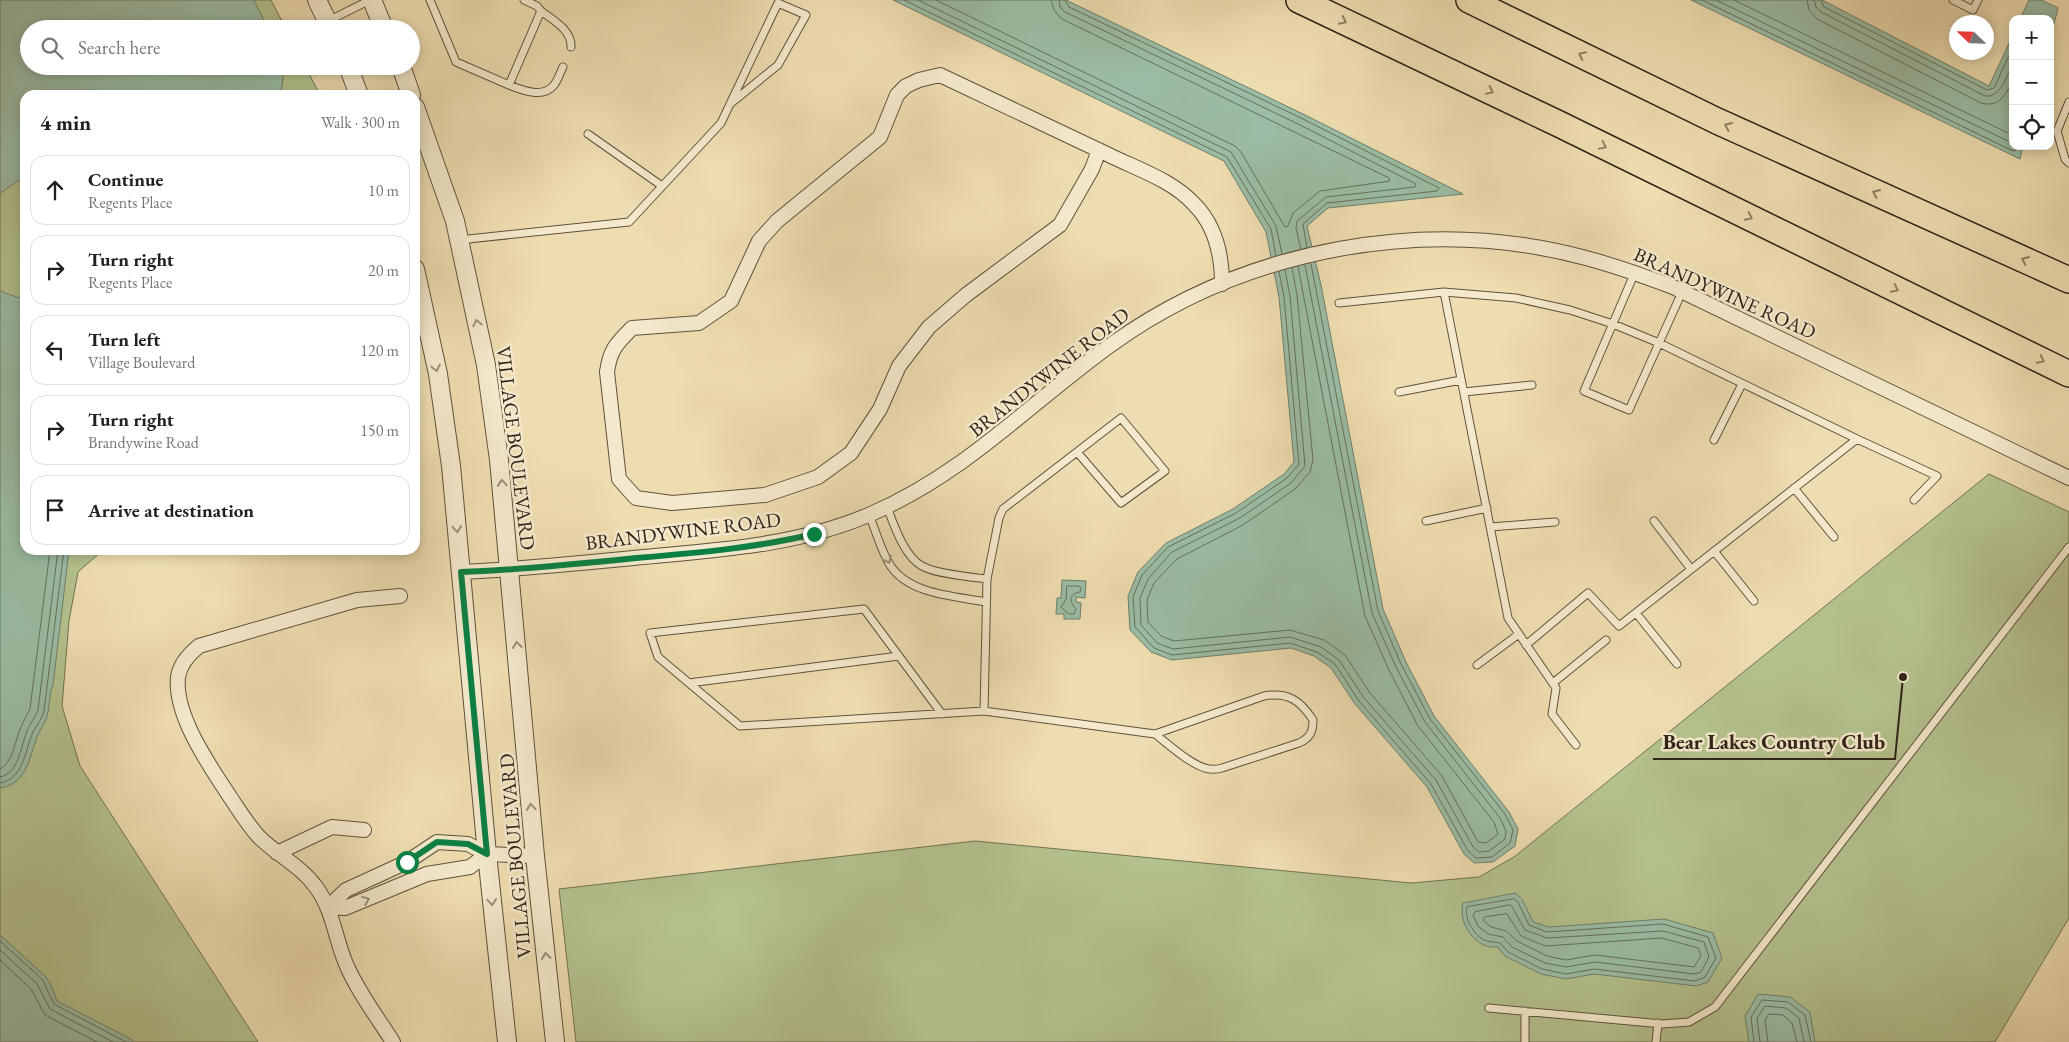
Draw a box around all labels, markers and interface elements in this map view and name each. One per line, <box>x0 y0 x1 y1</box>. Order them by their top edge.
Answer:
one-way arrow <box>1338 15 1347 25</box>
north arrow <box>1949 15 1994 60</box>
map controls <box>2009 15 2054 150</box>
button: + <box>2009 15 2054 60</box>
search box <box>20 20 420 75</box>
icon: search <box>38 34 66 62</box>
text: Search here <box>78 35 160 60</box>
one-way arrow <box>1578 51 1587 62</box>
button: − <box>2009 60 2054 105</box>
one-way arrow <box>1485 85 1494 95</box>
button: locate <box>2009 105 2054 150</box>
text: 4 min <box>40 109 91 136</box>
text: Walk · 300 m <box>321 112 400 133</box>
one-way arrow <box>1724 122 1733 133</box>
one-way arrow <box>1598 140 1607 150</box>
text: Continue <box>88 167 163 192</box>
icon: ahead <box>41 176 69 204</box>
text: 10 m <box>368 180 399 201</box>
one-way arrow <box>1872 189 1881 200</box>
text: Regents Place <box>88 192 172 213</box>
one-way arrow <box>1744 211 1753 221</box>
street label: BRANDYWINE ROAD <box>1630 241 1820 345</box>
text: Turn right <box>88 247 174 272</box>
icon: right <box>41 256 69 284</box>
one-way arrow <box>2021 256 2030 266</box>
text: 20 m <box>368 260 399 281</box>
text: Regents Place <box>88 272 172 293</box>
one-way arrow <box>1890 283 1899 293</box>
street label: BRANDYWINE ROAD <box>963 301 1135 443</box>
one-way arrow <box>472 318 482 327</box>
text: Turn left <box>88 327 160 352</box>
icon: left <box>41 336 69 364</box>
text: 120 m <box>360 340 399 361</box>
street label: VILLAGE BOULEVARD <box>491 344 541 552</box>
text: Village Boulevard <box>88 352 195 373</box>
one-way arrow <box>2036 354 2045 364</box>
one-way arrow <box>431 363 441 372</box>
text: Turn right <box>88 407 174 432</box>
icon: right <box>41 416 69 444</box>
text: 150 m <box>360 420 399 441</box>
text: Brandywine Road <box>88 432 199 453</box>
one-way arrow <box>496 479 507 487</box>
icon: arrive <box>41 496 69 524</box>
text: Arrive at destination <box>88 498 254 523</box>
street label: BRANDYWINE ROAD <box>584 506 782 556</box>
route end <box>803 523 826 546</box>
one-way arrow <box>451 525 462 533</box>
one-way arrow <box>882 555 893 564</box>
one-way arrow <box>512 641 523 649</box>
callout: Bear Lakes Country Club <box>1653 723 1895 759</box>
text: Bear Lakes Country Club <box>1663 728 1885 755</box>
street label: VILLAGE BOULEVARD <box>493 753 537 959</box>
one-way arrow <box>525 803 536 811</box>
route start <box>396 851 419 874</box>
one-way arrow <box>361 896 370 906</box>
one-way arrow <box>487 898 498 906</box>
one-way arrow <box>541 951 552 959</box>

